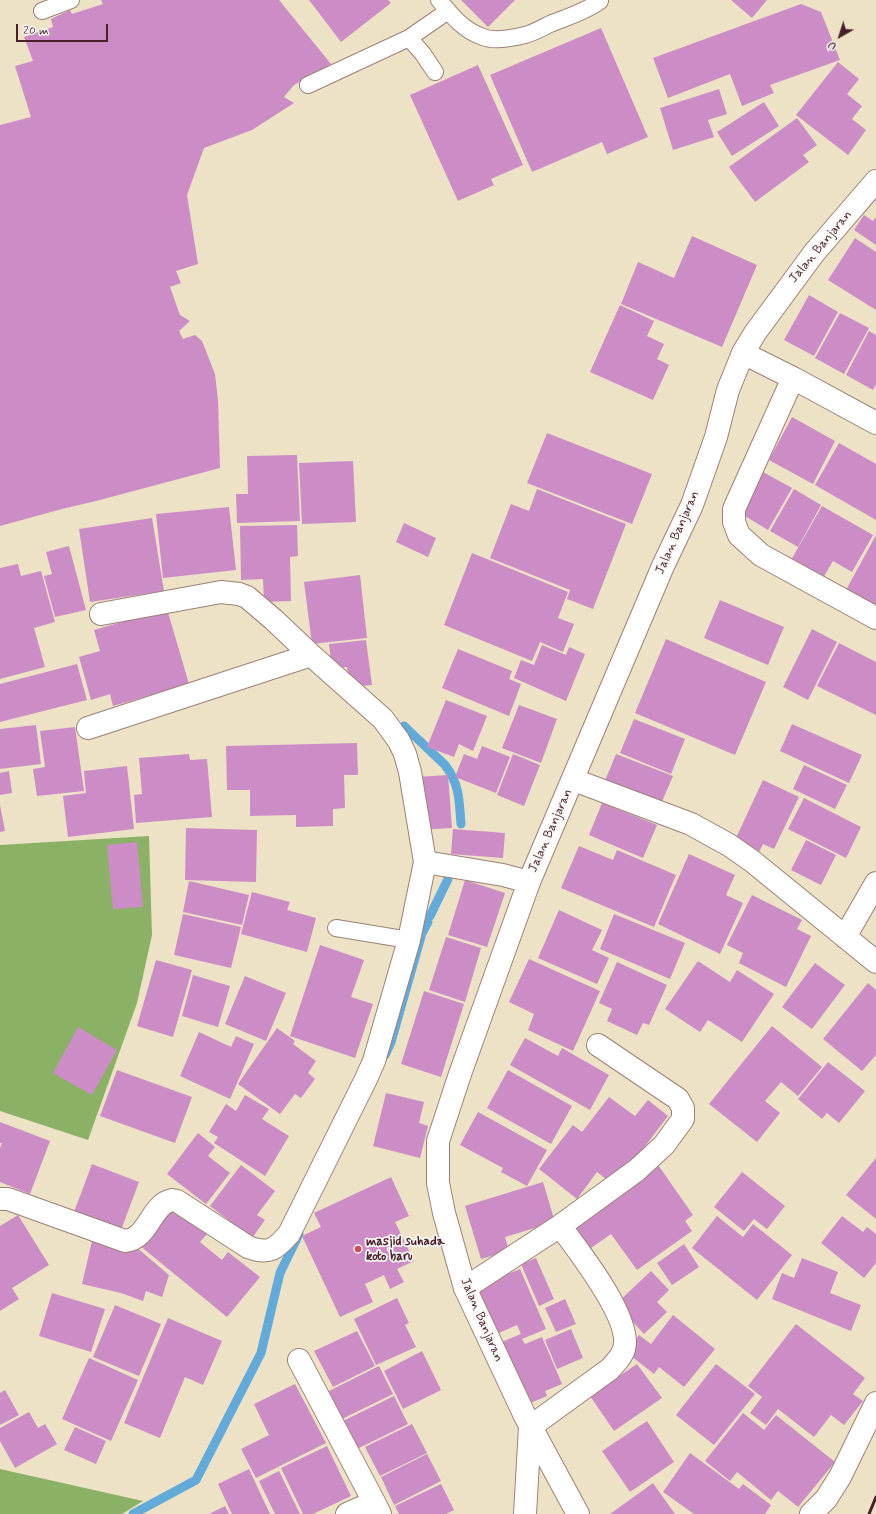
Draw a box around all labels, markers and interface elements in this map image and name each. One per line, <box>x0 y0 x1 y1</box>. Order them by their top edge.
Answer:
scale bar <box>18 16 110 42</box>
north arrow <box>820 16 860 56</box>
text: 20 m <box>23 23 49 39</box>
text: U <box>825 38 840 53</box>
street label: Jalan Banjaran <box>786 208 856 286</box>
street label: Jalan Banjaran <box>653 489 703 577</box>
street label: Jalan Banjaran <box>526 787 576 875</box>
place label: masjid suhada koto baru <box>366 1234 445 1265</box>
marker: masjid suhada koto baru <box>353 1244 363 1254</box>
street label: Jalan Banjaran <box>456 1276 506 1364</box>

